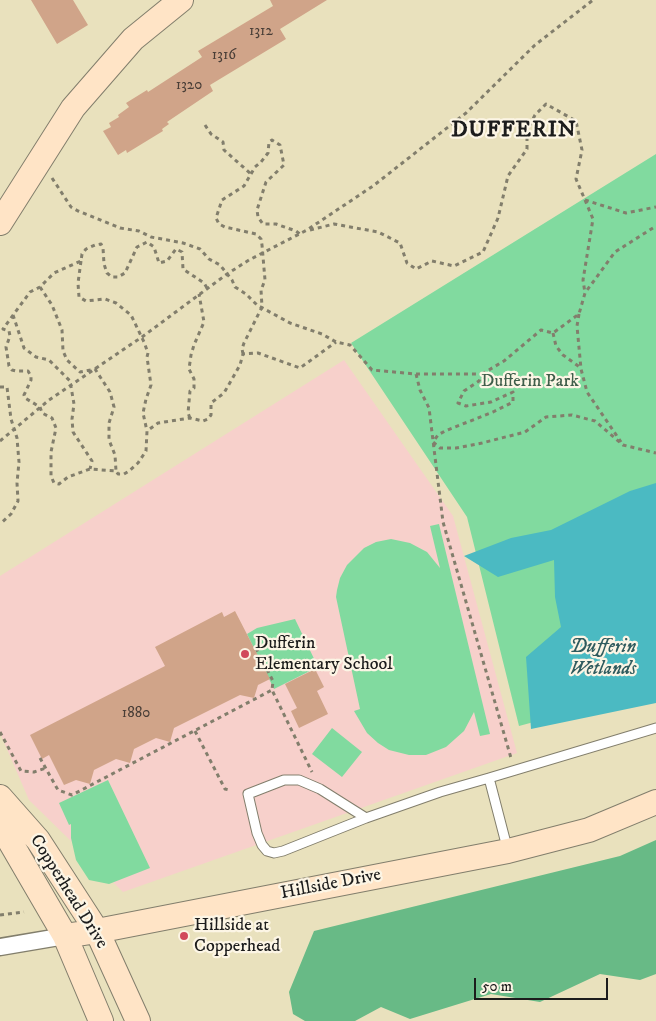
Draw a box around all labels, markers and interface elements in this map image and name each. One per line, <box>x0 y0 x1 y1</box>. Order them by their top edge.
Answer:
house number: 1312 <box>249 23 273 41</box>
house number: 1316 <box>212 47 236 65</box>
house number: 1320 <box>176 77 202 95</box>
district label: DUFFERIN <box>450 118 578 144</box>
park label: Dufferin Park <box>481 371 579 393</box>
place label: Dufferin Elementary School <box>255 633 393 676</box>
water label: Dufferin Wetlands <box>570 637 636 681</box>
marker: Dufferin Elementary School <box>239 648 251 660</box>
house number: 1880 <box>122 705 150 723</box>
street label: Copperhead Drive <box>24 831 112 953</box>
street label: Hillside Drive <box>279 865 383 905</box>
place label: Hillside at Copperhead <box>194 915 280 958</box>
marker: Hillside at Copperhead <box>178 930 190 942</box>
scale bar <box>476 968 610 1000</box>
text: 50 m <box>482 977 512 996</box>

